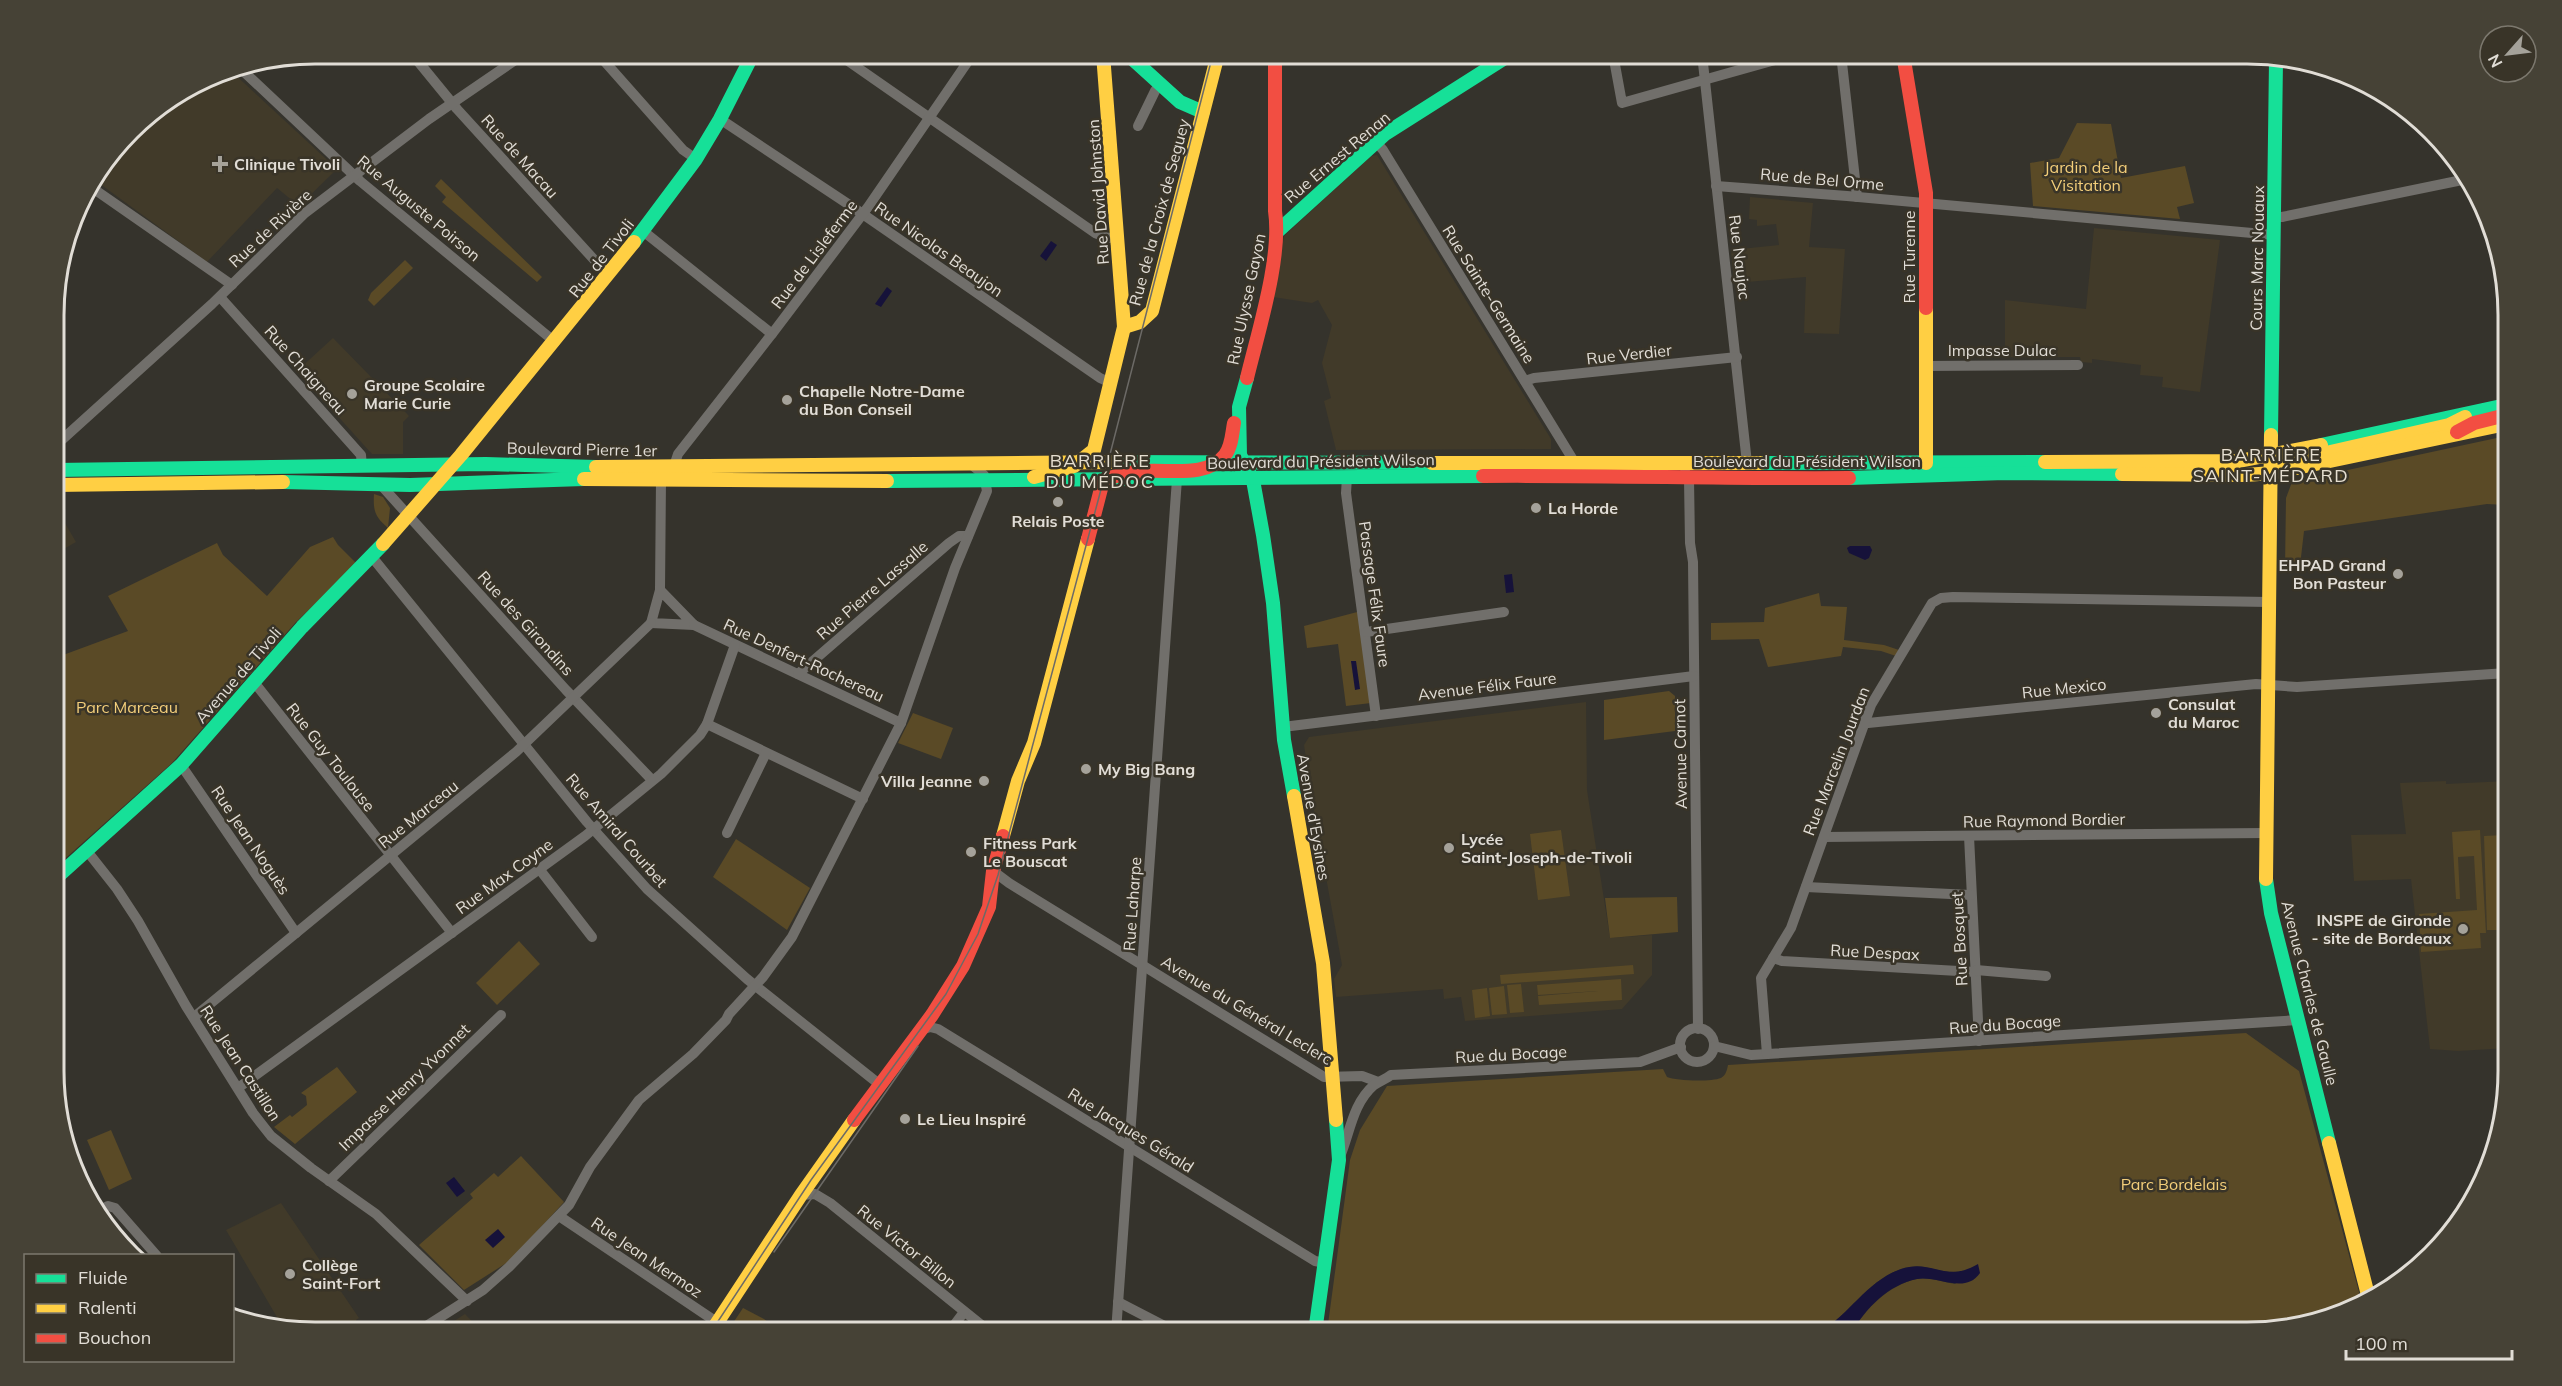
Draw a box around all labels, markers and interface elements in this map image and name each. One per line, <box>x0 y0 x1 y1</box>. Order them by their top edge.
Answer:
north arrow <box>2478 24 2538 84</box>
text: N <box>2483 51 2506 71</box>
street label: Rue Ernest Renan <box>1280 107 1394 207</box>
street label: Rue de Macau <box>477 110 563 202</box>
street label: Rue de la Croix de Seguey <box>1124 116 1194 308</box>
street label: Rue David Johnston <box>1083 119 1113 265</box>
street label: Rue Auguste Poirson <box>353 151 485 265</box>
place label: Clinique Tivoli <box>234 154 340 174</box>
marker: Clinique Tivoli <box>211 155 229 173</box>
park label: Jardin de la Visitation <box>2044 157 2128 195</box>
street label: Rue de Bel Orme <box>1759 164 1885 194</box>
street label: Rue de Rivière <box>224 185 316 271</box>
street label: Cours Marc Nouaux <box>2246 185 2268 331</box>
street label: Rue de Lisleferme <box>767 196 861 312</box>
street label: Rue Nicolas Beaujon <box>871 197 1007 301</box>
street label: Rue Turenne <box>1899 211 1919 303</box>
street label: Rue Naujac <box>1725 213 1755 301</box>
street label: Rue de Tivoli <box>564 215 638 301</box>
street label: Rue Sainte-Germaine <box>1438 221 1540 367</box>
street label: Rue Ulysse Gayon <box>1222 231 1270 367</box>
street label: Rue Chaigneau <box>261 321 351 419</box>
street label: Rue Verdier <box>1585 340 1673 368</box>
street label: Impasse Dulac <box>1948 340 2056 360</box>
place label: Groupe Scolaire Marie Curie <box>364 375 485 413</box>
place label: Chapelle Notre-Dame du Bon Conseil <box>799 381 965 419</box>
marker: Groupe Scolaire Marie Curie <box>345 387 359 401</box>
marker: Chapelle Notre-Dame du Bon Conseil <box>780 393 794 407</box>
street label: Boulevard Pierre 1er <box>507 438 658 460</box>
district label: BARRIÈRE SAINT-MÉDARD <box>2193 443 2349 487</box>
district label: BARRIÈRE DU MÉDOC <box>1046 449 1154 493</box>
street label: Boulevard du Président Wilson <box>1207 449 1435 473</box>
street label: Boulevard du Président Wilson <box>1693 451 1921 471</box>
marker: Relais Poste <box>1051 495 1065 509</box>
place label: La Horde <box>1548 498 1618 518</box>
marker: La Horde <box>1529 501 1543 515</box>
place label: Relais Poste <box>1012 511 1105 531</box>
street label: Passage Félix Faure <box>1355 520 1395 668</box>
street label: Rue Pierre Lassalle <box>812 536 932 644</box>
place label: EHPAD Grand Bon Pasteur <box>2278 555 2387 593</box>
street label: Rue des Girondins <box>474 567 578 680</box>
marker: EHPAD Grand Bon Pasteur <box>2391 567 2405 581</box>
street label: Rue Denfert-Rochereau <box>721 614 887 706</box>
street label: Avenue de Tivoli <box>191 623 285 727</box>
street label: Avenue Félix Faure <box>1417 668 1557 704</box>
street label: Rue Mexico <box>2021 674 2107 702</box>
street label: Rue Marcelin Jourdan <box>1798 684 1874 838</box>
place label: Consulat du Maroc <box>2168 694 2239 732</box>
park label: Parc Marceau <box>76 697 178 717</box>
street label: Avenue Carnot <box>1669 698 1691 809</box>
street label: Rue Guy Toulouse <box>282 699 380 815</box>
marker: Consulat du Maroc <box>2149 706 2163 720</box>
street label: Avenue d'Eysines <box>1293 752 1335 882</box>
place label: My Big Bang <box>1098 759 1195 779</box>
marker: My Big Bang <box>1079 762 1093 776</box>
street label: Rue Amiral Courbet <box>562 769 672 891</box>
place label: Villa Jeanne <box>880 771 972 791</box>
marker: Villa Jeanne <box>977 774 991 788</box>
street label: Rue Marceau <box>374 776 462 852</box>
street label: Rue Jean Noguès <box>207 782 295 898</box>
street label: Rue Raymond Bordier <box>1963 809 2125 831</box>
place label: Lycée Saint-Joseph-de-Tivoli <box>1461 829 1632 867</box>
place label: Fitness Park Le Bouscat <box>983 833 1078 871</box>
street label: Rue Max Coyne <box>452 834 556 918</box>
marker: Lycée Saint-Joseph-de-Tivoli <box>1442 841 1456 855</box>
marker: Fitness Park Le Bouscat <box>964 845 978 859</box>
street label: Rue Laharpe <box>1119 856 1145 952</box>
street label: Rue Bosquet <box>1947 891 1971 987</box>
street label: Avenue Charles de Gaulle <box>2277 899 2343 1087</box>
place label: INSPE de Gironde - site de Bordeaux <box>2312 910 2451 948</box>
marker: INSPE de Gironde - site de Bordeaux <box>2456 922 2470 936</box>
street label: Rue Despax <box>1830 940 1921 964</box>
street label: Avenue du Général Leclerc <box>1158 951 1336 1069</box>
street label: Rue Jean Castillon <box>196 1001 286 1125</box>
street label: Rue du Bocage <box>1948 1010 2062 1038</box>
street label: Impasse Henry Yvonnet <box>334 1019 474 1155</box>
street label: Rue du Bocage <box>1455 1041 1567 1067</box>
street label: Rue Jacques Gérald <box>1064 1083 1198 1177</box>
place label: Le Lieu Inspiré <box>917 1109 1026 1129</box>
marker: Le Lieu Inspiré <box>898 1112 912 1126</box>
park label: Parc Bordelais <box>2121 1174 2227 1194</box>
street label: Rue Victor Billon <box>853 1200 961 1292</box>
street label: Rue Jean Mermoz <box>588 1212 706 1302</box>
legend <box>24 1254 234 1362</box>
place label: Collège Saint-Fort <box>302 1255 380 1293</box>
text: Fluide <box>78 1266 128 1289</box>
marker: Collège Saint-Fort <box>283 1267 297 1281</box>
text: Ralenti <box>78 1296 136 1319</box>
scale bar <box>2346 1323 2512 1361</box>
text: Bouchon <box>78 1326 151 1349</box>
text: 100 m <box>2355 1332 2408 1355</box>

